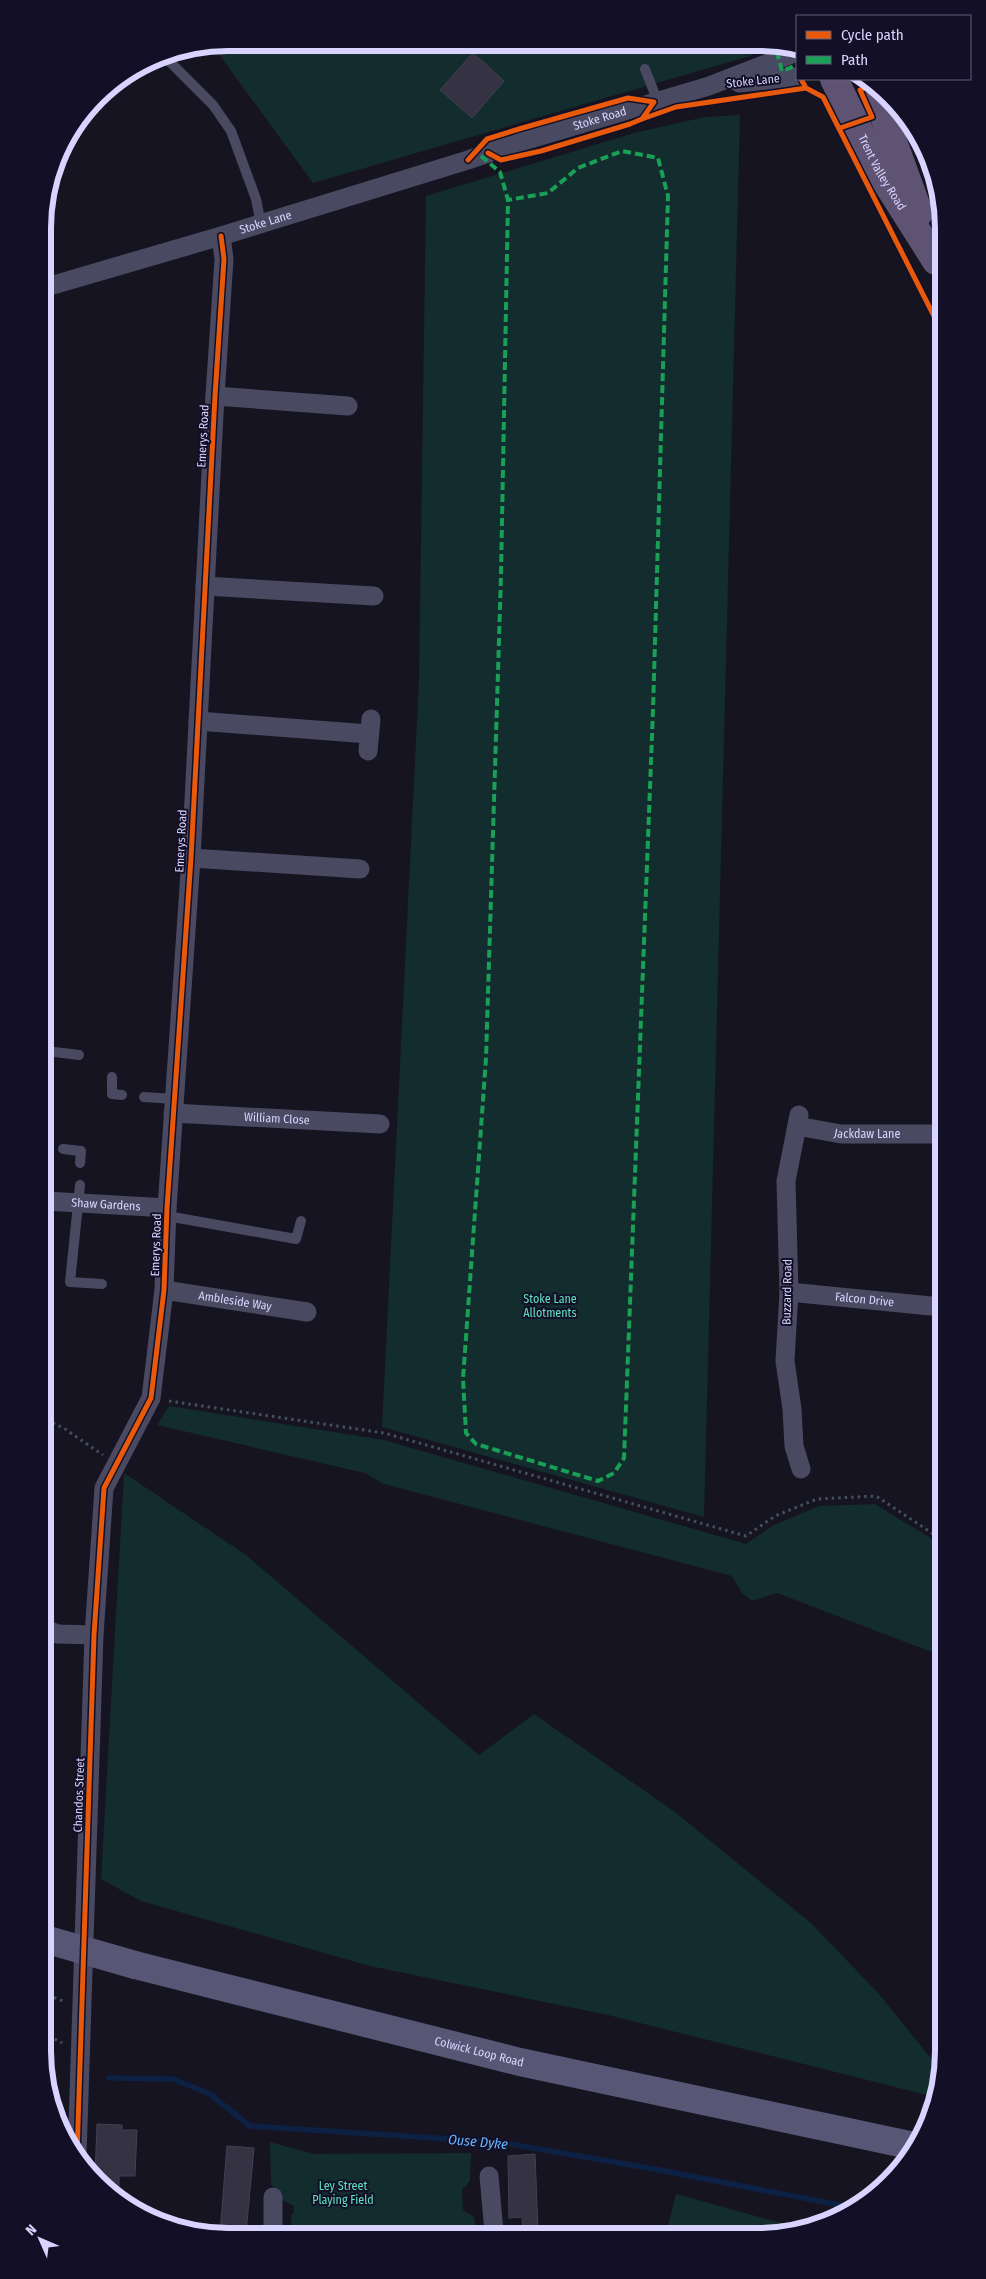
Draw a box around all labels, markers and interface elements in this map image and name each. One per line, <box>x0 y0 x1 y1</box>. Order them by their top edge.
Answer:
legend <box>796 15 971 80</box>
text: Cycle path <box>841 26 904 44</box>
text: Path <box>841 51 868 69</box>
street label: Stoke Lane <box>726 71 780 91</box>
street label: Stoke Road <box>571 104 628 133</box>
street label: Trent Valley Road <box>855 132 909 213</box>
street label: Stoke Lane <box>238 208 293 237</box>
street label: Emerys Road <box>194 404 212 468</box>
street label: Emerys Road <box>172 809 190 873</box>
street label: William Close <box>244 1110 310 1127</box>
street label: Jackdaw Lane <box>833 1126 900 1141</box>
street label: Shaw Gardens <box>71 1195 141 1213</box>
street label: Emerys Road <box>148 1213 164 1277</box>
street label: Buzzard Road <box>779 1259 795 1325</box>
street label: Ambleside Way <box>198 1288 273 1314</box>
street label: Falcon Drive <box>834 1290 895 1309</box>
park label: Stoke Lane Allotments <box>523 1292 577 1320</box>
street label: Chandos Street <box>71 1757 87 1833</box>
street label: Colwick Loop Road <box>433 2034 525 2070</box>
water label: Ouse Dyke <box>447 2131 509 2153</box>
park label: Ley Street Playing Field <box>312 2179 374 2207</box>
north arrow <box>15 2214 65 2264</box>
text: N <box>22 2221 40 2239</box>

